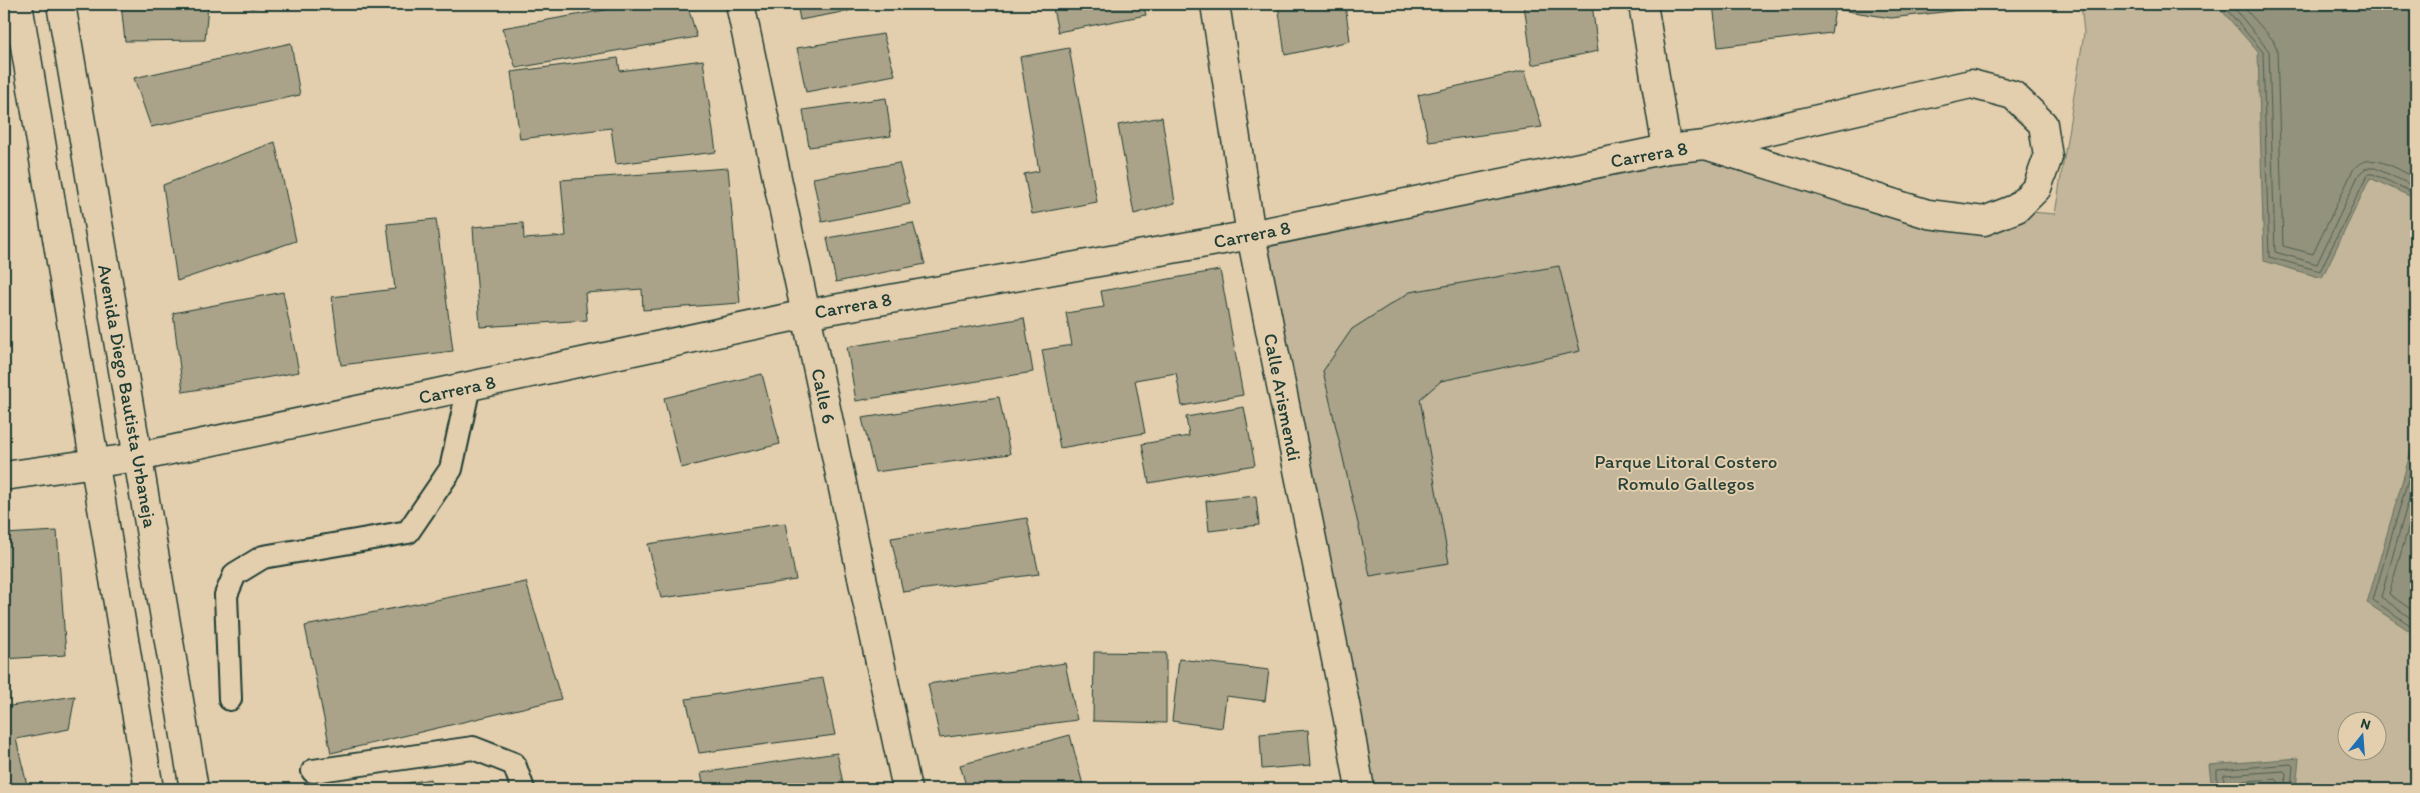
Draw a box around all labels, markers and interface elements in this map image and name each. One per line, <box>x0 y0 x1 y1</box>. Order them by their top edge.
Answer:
street label: Carrera 8 <box>1609 136 1689 173</box>
street label: Carrera 8 <box>1212 216 1293 253</box>
street label: Avenida Diego Bautista Urbaneja <box>93 263 162 530</box>
street label: Carrera 8 <box>813 287 893 324</box>
street label: Calle Arismendi <box>1259 331 1306 463</box>
street label: Calle 6 <box>806 366 841 426</box>
street label: Carrera 8 <box>417 370 498 409</box>
park label: Parque Litoral Costero Romulo Gallegos <box>1595 450 1778 495</box>
north arrow <box>2338 710 2388 760</box>
text: N <box>2359 715 2373 734</box>

